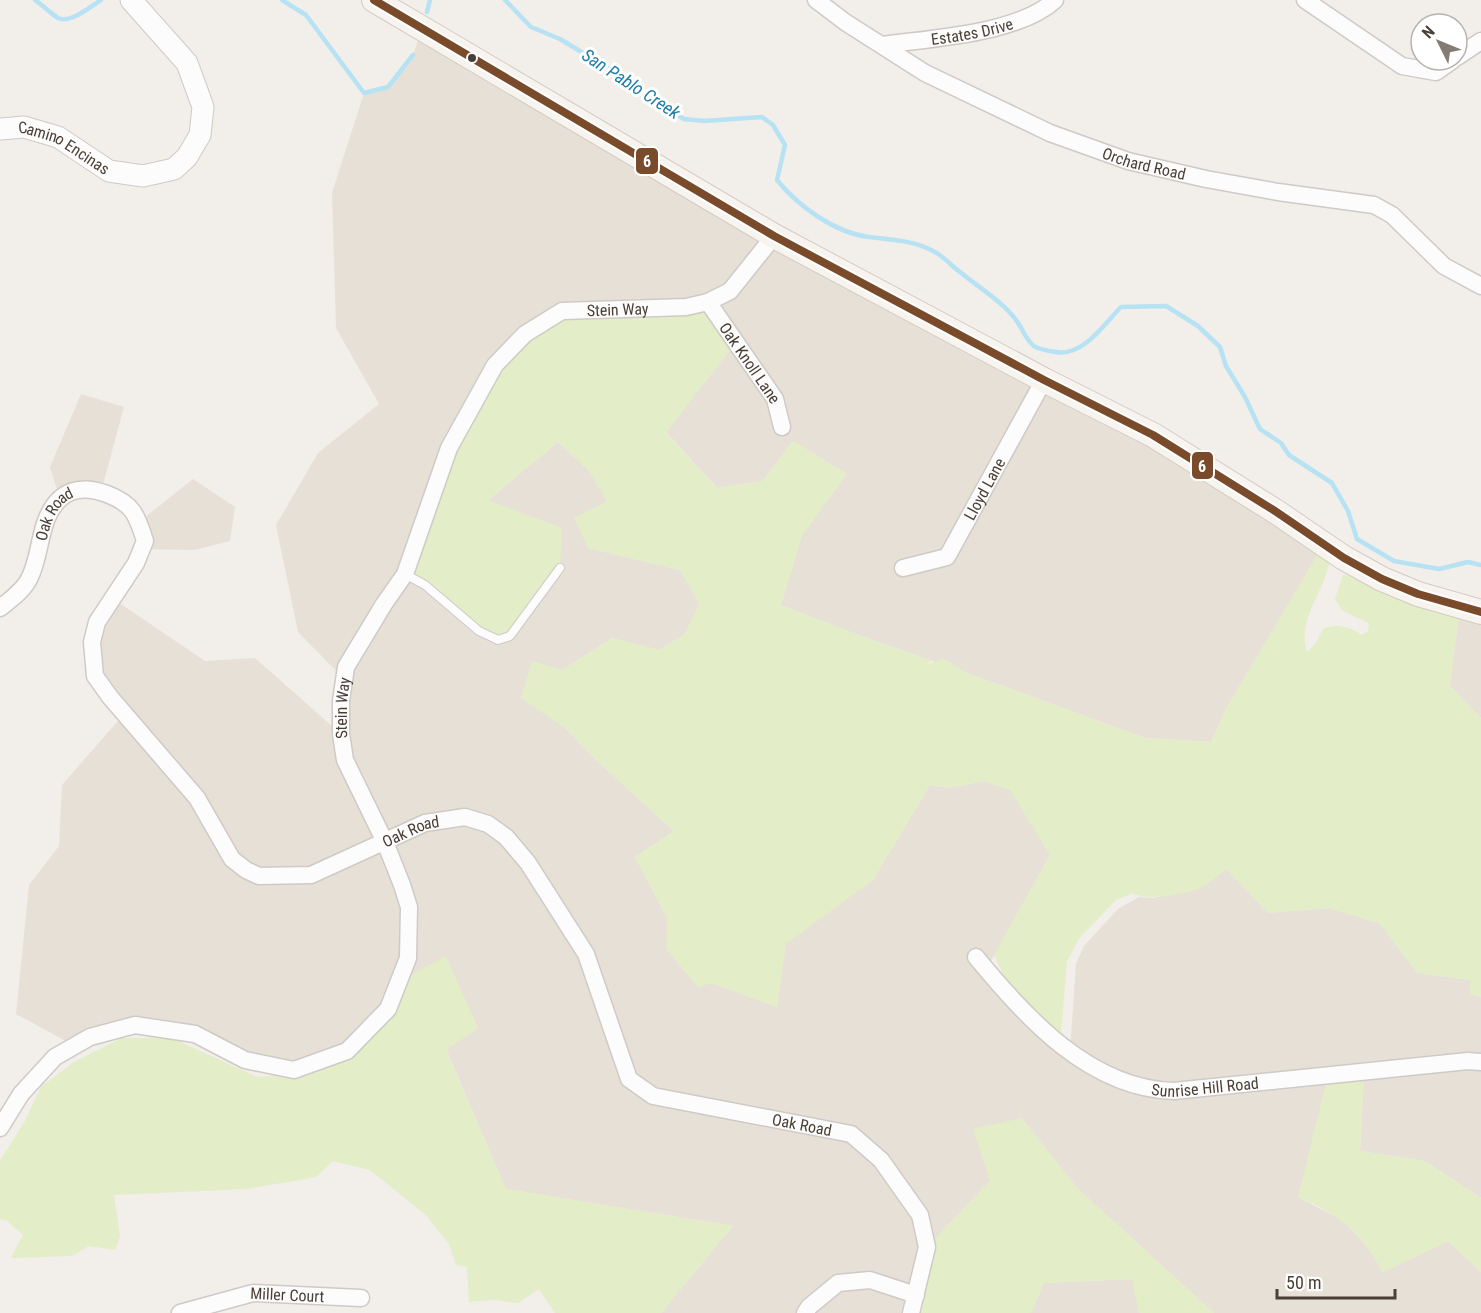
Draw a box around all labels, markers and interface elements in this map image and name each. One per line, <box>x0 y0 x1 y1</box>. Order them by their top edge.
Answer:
north arrow <box>1409 12 1469 72</box>
street label: Estates Drive <box>930 14 1015 49</box>
text: N <box>1418 22 1439 42</box>
water label: San Pablo Creek <box>578 44 685 124</box>
unlabelled marker <box>466 52 478 64</box>
street label: Camino Encinas <box>17 118 113 179</box>
street label: Orchard Road <box>1100 144 1188 184</box>
line badge: 6 <box>635 147 659 175</box>
text: 6 <box>643 152 651 171</box>
street label: Stein Way <box>586 299 649 320</box>
street label: Oak Knoll Lane <box>715 319 784 407</box>
line badge: 6 <box>1191 451 1214 480</box>
street label: Lloyd Lane <box>960 455 1009 523</box>
text: 6 <box>1198 457 1206 476</box>
street label: Oak Road <box>32 483 76 543</box>
street label: Stein Way <box>332 676 354 740</box>
street label: Oak Road <box>379 812 440 851</box>
street label: Sunrise Hill Road <box>1150 1073 1260 1101</box>
street label: Oak Road <box>770 1110 833 1140</box>
scale bar <box>1277 1262 1396 1300</box>
text: 50 m <box>1286 1272 1321 1293</box>
street label: Miller Court <box>250 1284 325 1306</box>

